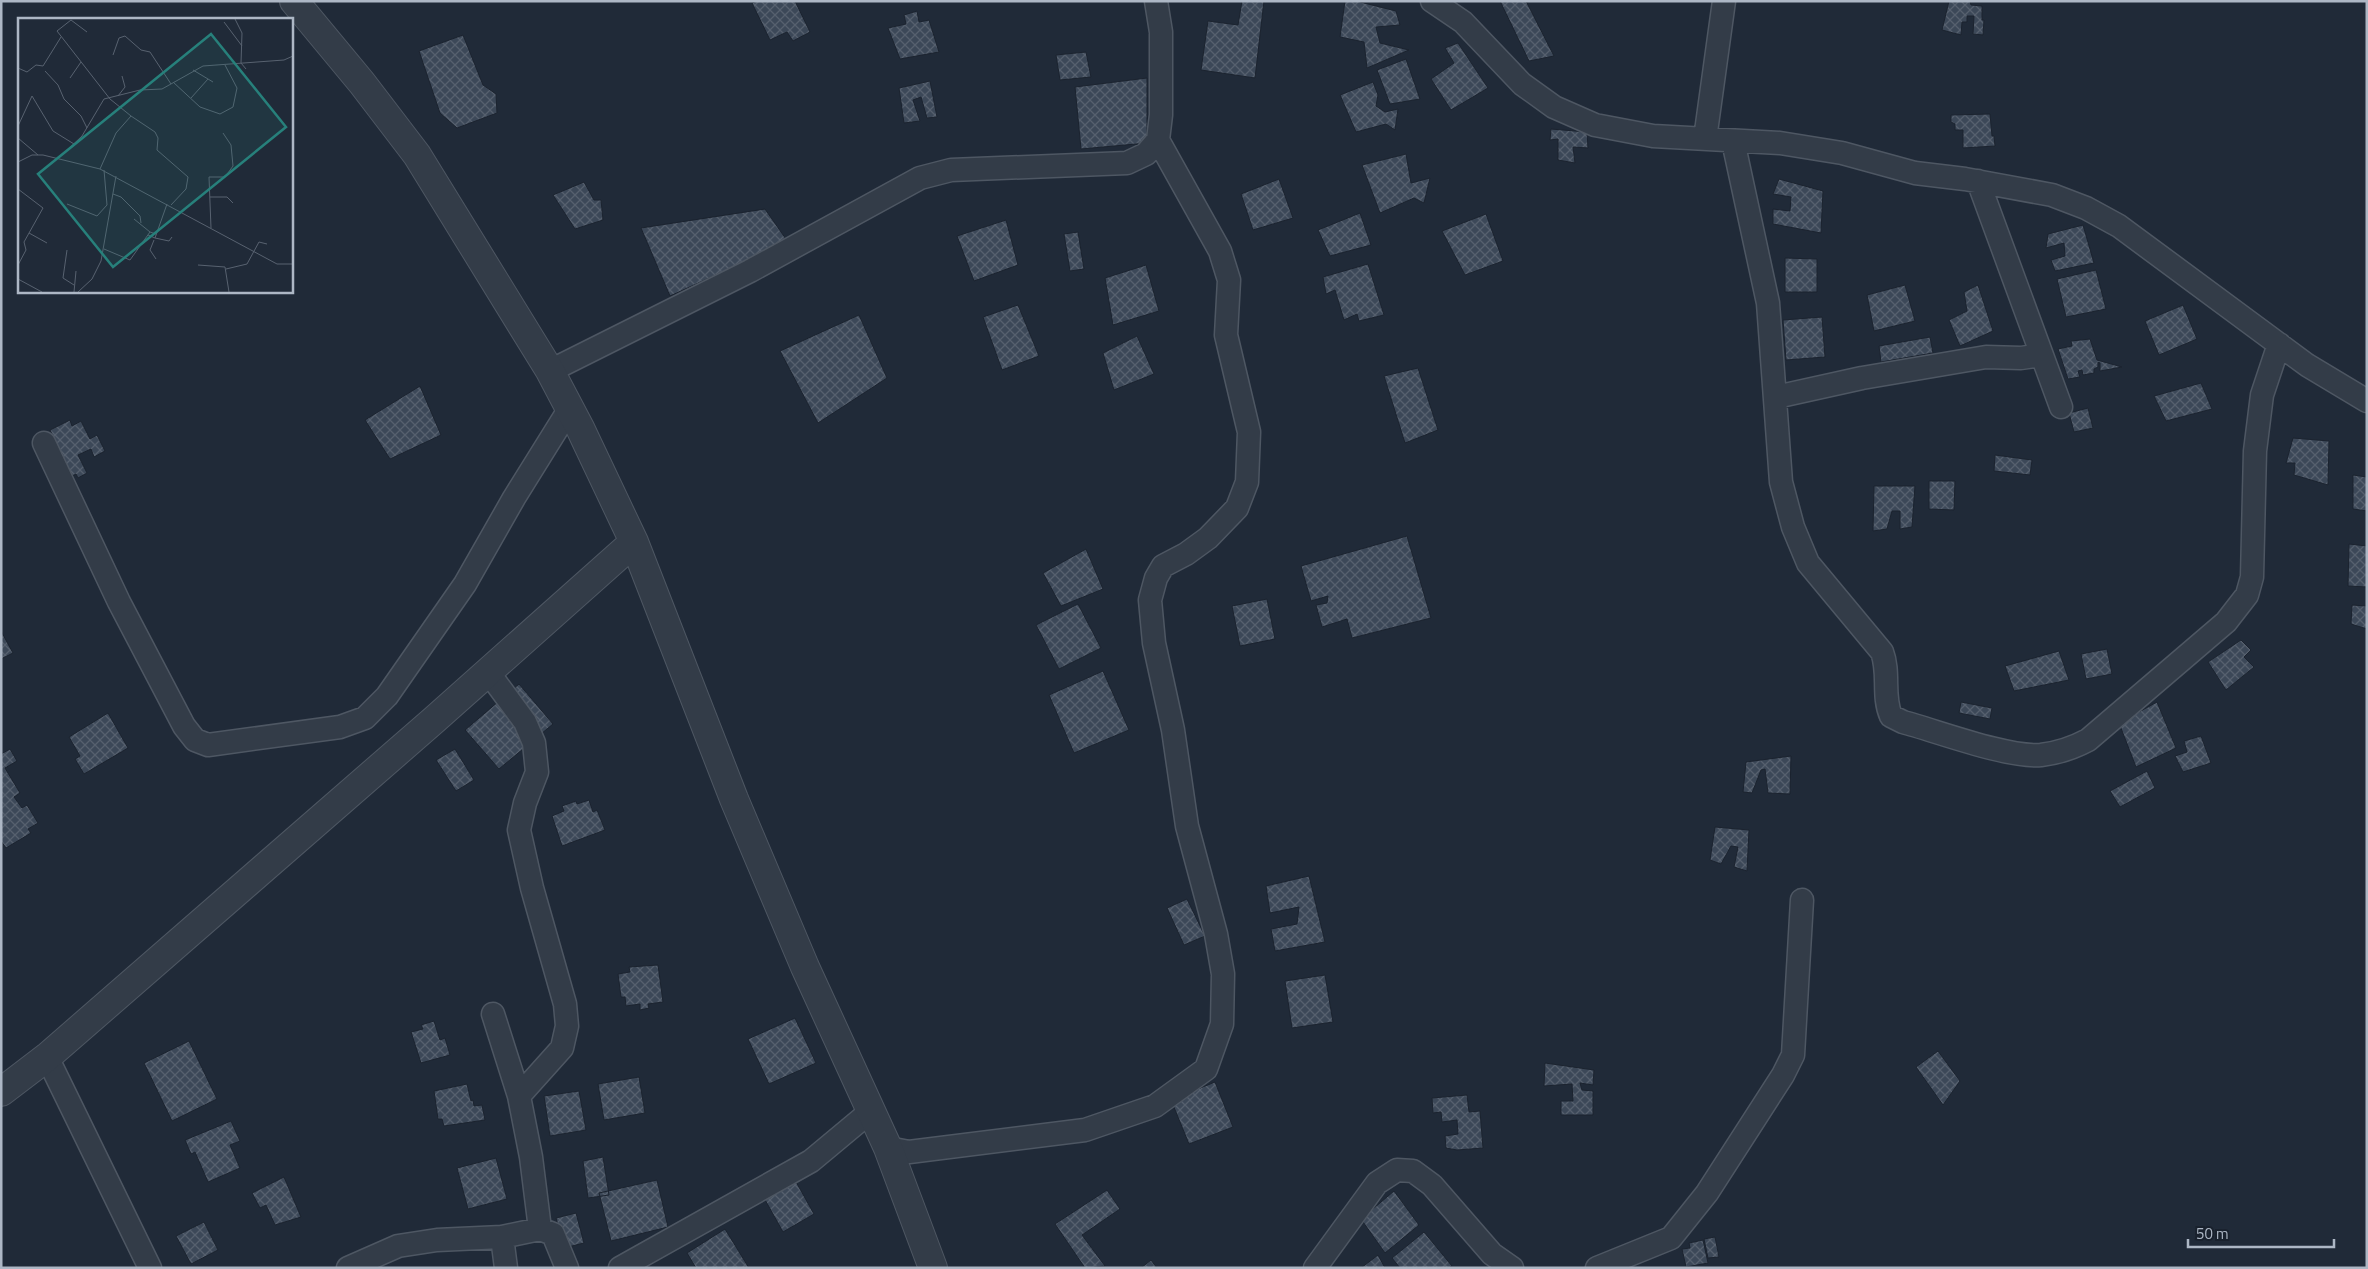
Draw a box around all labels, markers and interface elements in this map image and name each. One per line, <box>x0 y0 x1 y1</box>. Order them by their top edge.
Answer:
inset map <box>18 18 292 292</box>
scale bar <box>2188 1216 2334 1248</box>
text: 50 m <box>2196 1222 2229 1245</box>

